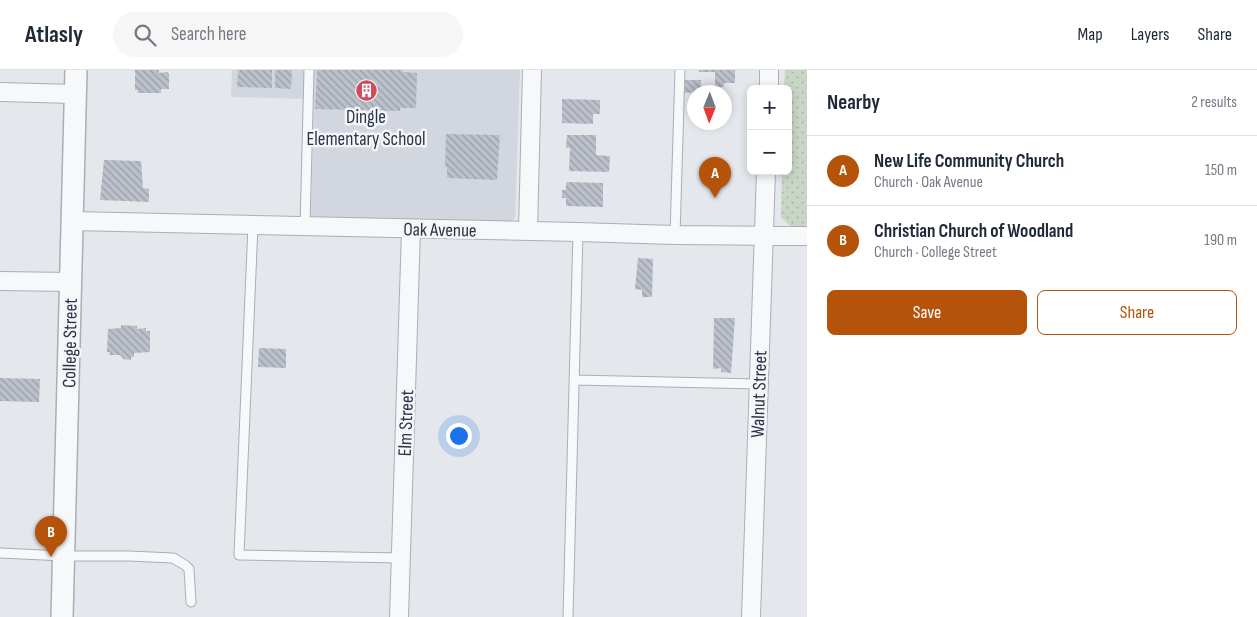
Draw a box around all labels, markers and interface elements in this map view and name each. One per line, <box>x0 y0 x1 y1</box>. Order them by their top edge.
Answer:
search box <box>113 12 463 57</box>
text: Atlasly <box>25 20 83 49</box>
icon: search <box>131 21 159 49</box>
text: Search here <box>171 23 246 46</box>
text: Map <box>1078 24 1103 45</box>
text: Layers <box>1131 24 1170 45</box>
text: Share <box>1198 24 1232 45</box>
building icon: Dingle Elementary School <box>354 78 378 102</box>
north arrow <box>687 85 732 130</box>
map controls <box>747 85 792 175</box>
button: + <box>747 85 792 130</box>
text: Nearby <box>827 90 880 115</box>
text: 2 results <box>1191 93 1237 112</box>
place label: Dingle Elementary School <box>306 106 426 151</box>
button: − <box>747 130 792 175</box>
text: New Life Community Church <box>874 150 1064 173</box>
pin: A <box>699 157 731 198</box>
text: A <box>839 161 847 180</box>
text: 150 m <box>1205 161 1237 180</box>
text: Church · Oak Avenue <box>874 173 983 192</box>
street label: Oak Avenue <box>403 218 477 243</box>
text: Christian Church of Woodland <box>874 220 1073 243</box>
text: B <box>839 231 847 250</box>
text: 190 m <box>1204 231 1237 250</box>
text: Church · College Street <box>874 243 997 262</box>
button: Save <box>827 290 1027 335</box>
button: Share <box>1037 290 1237 335</box>
street label: College Street <box>58 298 83 388</box>
street label: Walnut Street <box>746 350 773 438</box>
street label: Elm Street <box>394 389 419 457</box>
your location <box>446 423 472 449</box>
pin: B <box>35 516 67 557</box>

